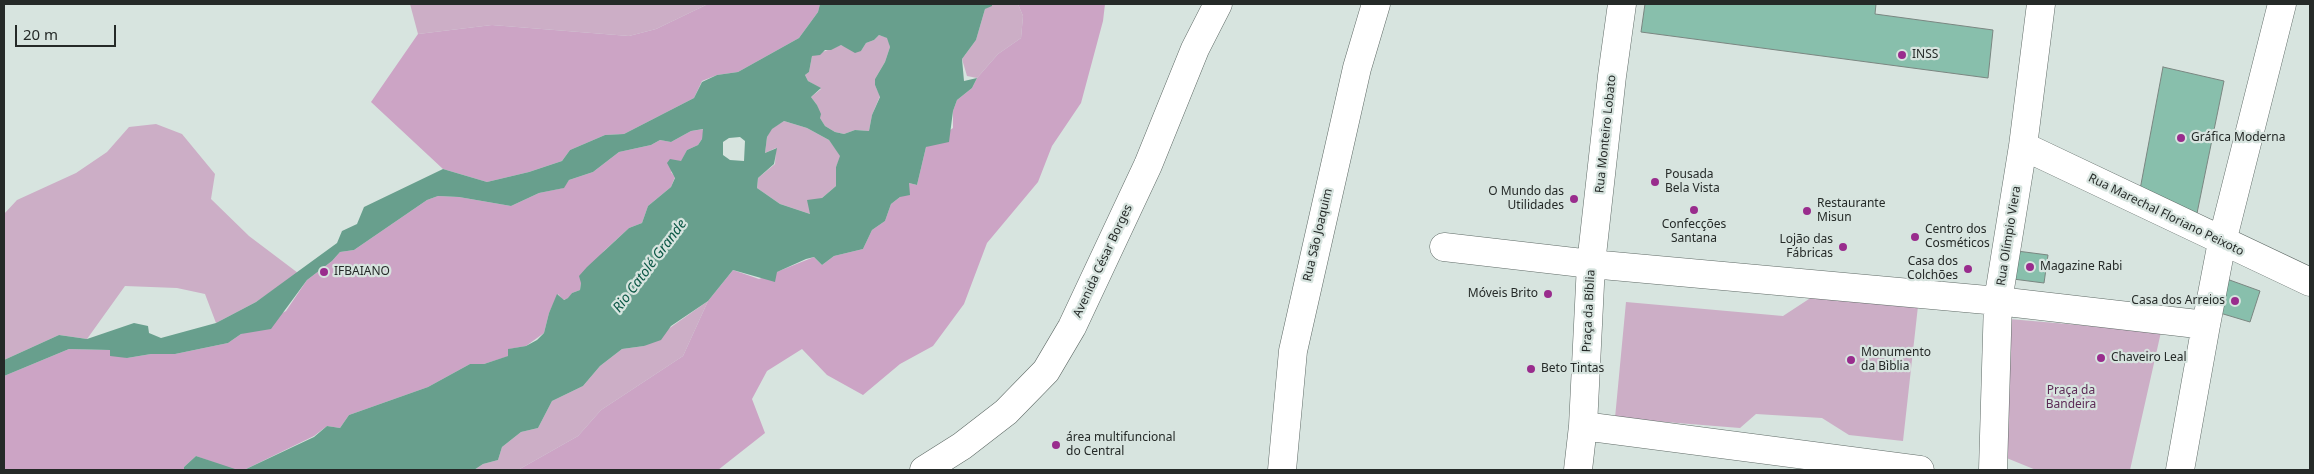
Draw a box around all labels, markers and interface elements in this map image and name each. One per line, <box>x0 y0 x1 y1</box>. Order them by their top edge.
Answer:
scale bar <box>18 15 119 47</box>
text: 20 m <box>23 24 58 44</box>
place label: INSS <box>1912 48 1938 62</box>
marker: INSS <box>1896 49 1908 61</box>
street label: Rua Monteiro Lobato <box>1593 74 1619 194</box>
place label: Gráfica Moderna <box>2191 131 2285 145</box>
marker: Gráfica Moderna <box>2175 132 2187 144</box>
place label: Pousada Bela Vista <box>1665 168 1720 196</box>
street label: Rua Marechal Floriano Peixoto <box>2086 171 2246 259</box>
marker: Pousada Bela Vista <box>1649 176 1661 188</box>
place label: O Mundo das Utilidades <box>1488 185 1564 213</box>
street label: Rua Olímpio Viera <box>1994 185 2024 287</box>
street label: Rua São Joaquim <box>1300 187 1336 283</box>
marker: O Mundo das Utilidades <box>1568 193 1580 205</box>
place label: Restaurante Misun <box>1817 197 1885 225</box>
street label: Avenida César Borges <box>1070 202 1136 320</box>
marker: Confecções Santana <box>1688 204 1700 216</box>
marker: Restaurante Misun <box>1801 205 1813 217</box>
water label: Rio Catolé Grande <box>610 216 690 316</box>
place label: Confecções Santana <box>1662 218 1726 246</box>
place label: Centro dos Cosméticos <box>1925 223 1990 251</box>
marker: Centro dos Cosméticos <box>1909 231 1921 243</box>
place label: Lojão das Fábricas <box>1779 233 1833 261</box>
marker: Lojão das Fábricas <box>1837 241 1849 253</box>
place label: Casa dos Colchões <box>1907 255 1958 283</box>
place label: Magazine Rabi <box>2040 260 2122 274</box>
marker: Magazine Rabi <box>2024 261 2036 273</box>
marker: Casa dos Colchões <box>1962 263 1974 275</box>
place label: IFBAIANO <box>334 265 390 279</box>
marker: IFBAIANO <box>318 266 330 278</box>
street label: Praça da Bíblia <box>1580 269 1598 353</box>
place label: Móveis Brito <box>1468 287 1538 301</box>
marker: Móveis Brito <box>1542 288 1554 300</box>
place label: Casa dos Arreios <box>2131 294 2225 308</box>
marker: Casa dos Arreios <box>2229 295 2241 307</box>
place label: Monumento da Bìblia <box>1861 346 1931 374</box>
place label: Chaveiro Leal <box>2111 351 2187 365</box>
marker: Chaveiro Leal <box>2095 352 2107 364</box>
marker: Monumento da Bìblia <box>1845 354 1857 366</box>
place label: Beto Tintas <box>1541 362 1604 376</box>
marker: Beto Tintas <box>1525 363 1537 375</box>
park label: Praça da Bandeira <box>2046 384 2096 412</box>
place label: área multifuncional do Central <box>1066 431 1176 459</box>
marker: área multifuncional do Central <box>1050 439 1062 451</box>

